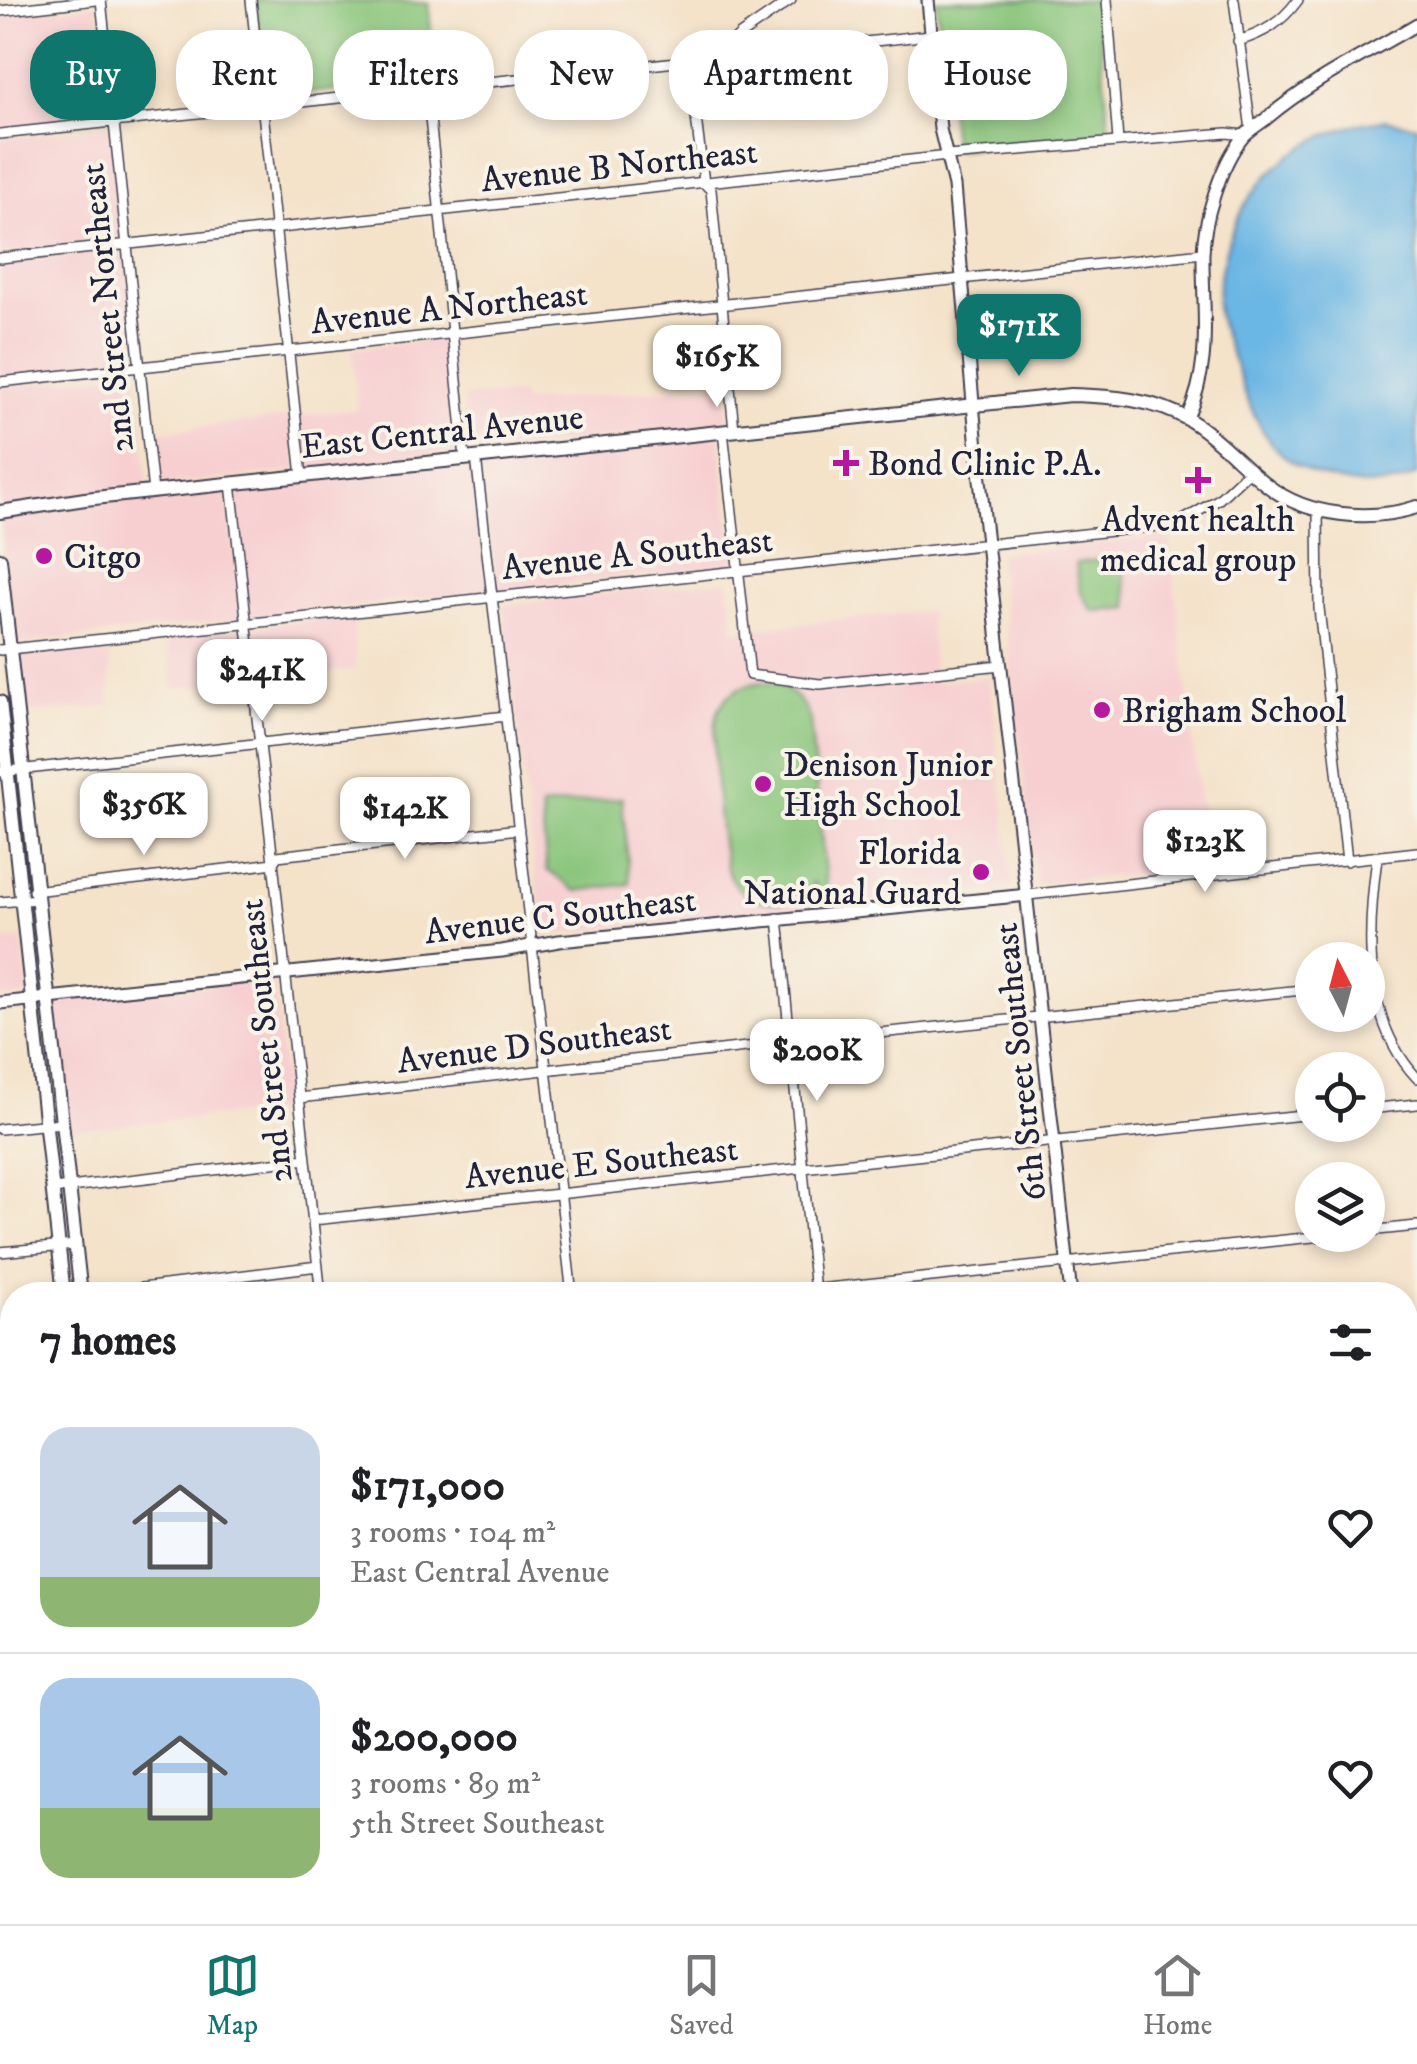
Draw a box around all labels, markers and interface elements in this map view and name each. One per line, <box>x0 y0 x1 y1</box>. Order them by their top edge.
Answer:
chip: Buy <box>30 30 156 120</box>
chip: Rent <box>176 30 313 120</box>
chip: Filters <box>333 30 494 120</box>
chip: New <box>514 30 649 120</box>
chip: Apartment <box>669 30 888 120</box>
chip: House <box>908 30 1067 120</box>
street label: Avenue B Northeast <box>479 131 760 203</box>
street label: 2nd Street Northeast <box>71 161 145 454</box>
street label: Avenue A Northeast <box>309 273 590 345</box>
pin: $171K <box>949 294 1089 379</box>
text: $171K <box>979 306 1059 346</box>
pin: $165K <box>647 325 787 410</box>
text: $165K <box>675 337 759 377</box>
street label: East Central Avenue <box>299 396 586 470</box>
place label: Bond Clinic P.A. <box>868 443 1102 487</box>
marker: Bond Clinic P.A. <box>833 450 859 476</box>
marker: Advent health medical group <box>1185 467 1211 493</box>
place label: Advent health medical group <box>1100 499 1296 583</box>
street label: Avenue A Southeast <box>500 519 775 591</box>
place label: Citgo <box>64 536 141 580</box>
marker: Citgo <box>33 545 55 567</box>
pin: $241K <box>192 639 332 724</box>
text: $241K <box>219 651 305 691</box>
place label: Brigham School <box>1122 690 1347 734</box>
marker: Brigham School <box>1091 699 1113 721</box>
place label: Denison Junior High School <box>783 744 993 828</box>
pin: $356K <box>74 773 214 858</box>
marker: Denison Junior High School <box>752 773 774 795</box>
pin: $142K <box>335 777 475 862</box>
text: $356K <box>102 785 186 825</box>
text: $142K <box>362 789 448 829</box>
pin: $123K <box>1135 810 1275 895</box>
text: $123K <box>1165 822 1245 862</box>
place label: Florida National Guard <box>743 832 962 916</box>
marker: Florida National Guard <box>970 861 992 883</box>
street label: Avenue C Southeast <box>422 879 699 955</box>
street label: 2nd Street Southeast <box>230 897 304 1185</box>
street label: 6th Street Southeast <box>984 920 1057 1203</box>
north arrow <box>1295 942 1385 1032</box>
map controls <box>1295 942 1385 1252</box>
street label: Avenue D Southeast <box>395 1007 674 1085</box>
pin: $200K <box>747 1019 887 1104</box>
text: $200K <box>772 1031 862 1071</box>
button: locate <box>1295 1052 1385 1142</box>
street label: Avenue E Southeast <box>462 1128 740 1200</box>
button: layers <box>1295 1162 1385 1252</box>
icon: filters <box>1323 1315 1378 1370</box>
text: 7 homes <box>40 1316 176 1368</box>
text: $171,000 <box>350 1461 505 1513</box>
icon: home <box>120 1467 240 1587</box>
icon: heart <box>1323 1500 1378 1555</box>
text: 3 rooms · 104 m² <box>350 1513 555 1553</box>
text: East Central Avenue <box>350 1553 610 1593</box>
text: $200,000 <box>350 1712 518 1764</box>
icon: home <box>120 1718 240 1838</box>
icon: heart <box>1323 1751 1378 1806</box>
text: 3 rooms · 89 m² <box>350 1764 540 1804</box>
text: 5th Street Southeast <box>350 1804 605 1844</box>
tab: Map <box>205 1948 260 2043</box>
tab: Saved <box>669 1948 734 2043</box>
tab: Home <box>1143 1948 1212 2043</box>

